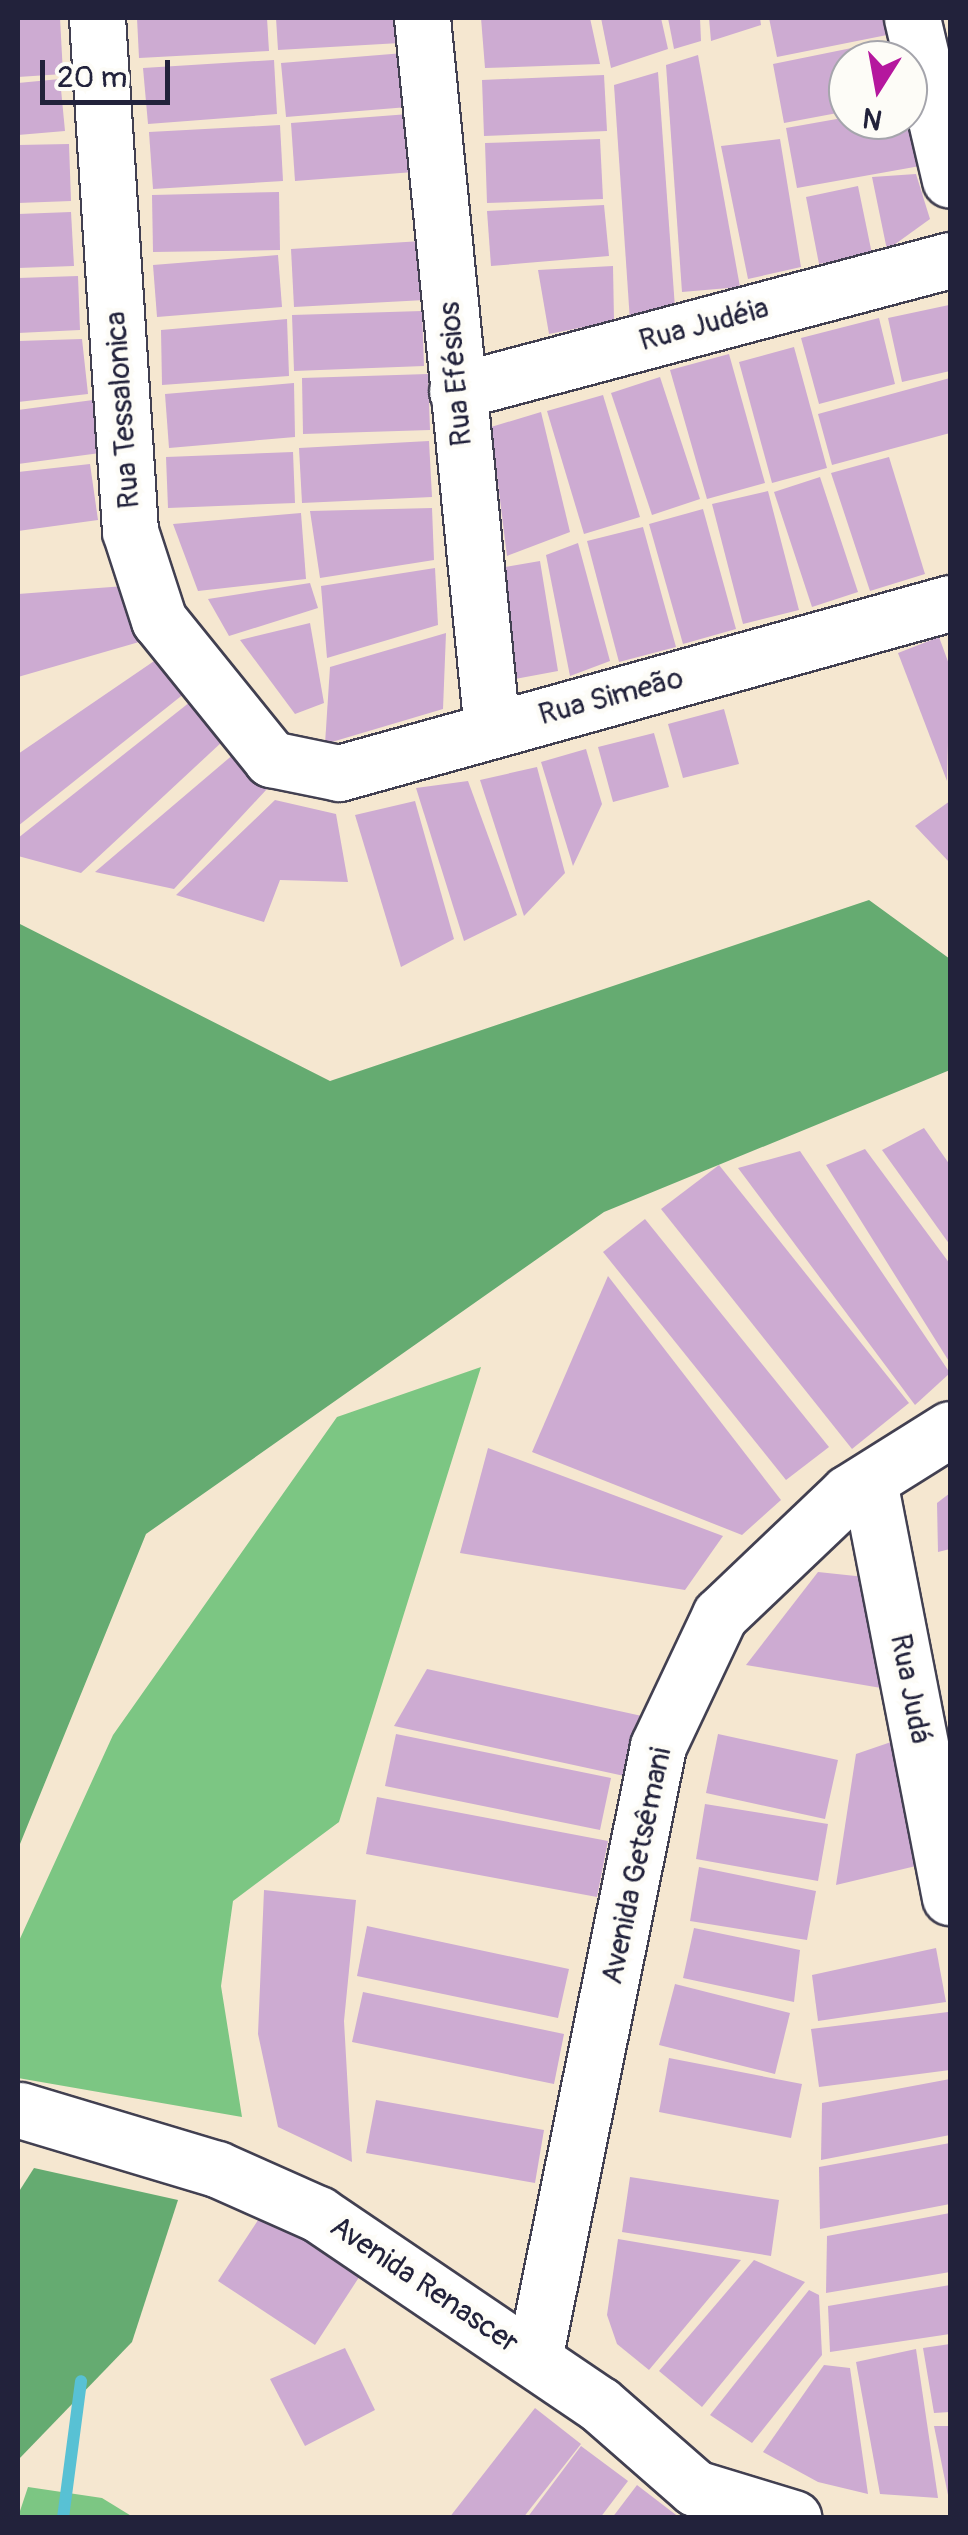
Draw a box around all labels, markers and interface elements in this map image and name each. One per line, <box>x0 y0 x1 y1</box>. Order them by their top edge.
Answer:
scale bar <box>45 40 175 102</box>
north arrow <box>828 40 928 140</box>
text: 20 m <box>57 59 127 96</box>
text: N <box>860 99 885 137</box>
street label: Rua Judéia <box>635 290 773 360</box>
street label: Rua Efésios <box>432 300 480 448</box>
street label: Rua Tessalonica <box>98 310 148 510</box>
street label: Rua Simeão <box>535 660 687 734</box>
street label: Rua Judá <box>882 1631 938 1747</box>
street label: Avenida Getsêmani <box>594 1744 680 1988</box>
street label: Avenida Renascer <box>323 2209 525 2361</box>

